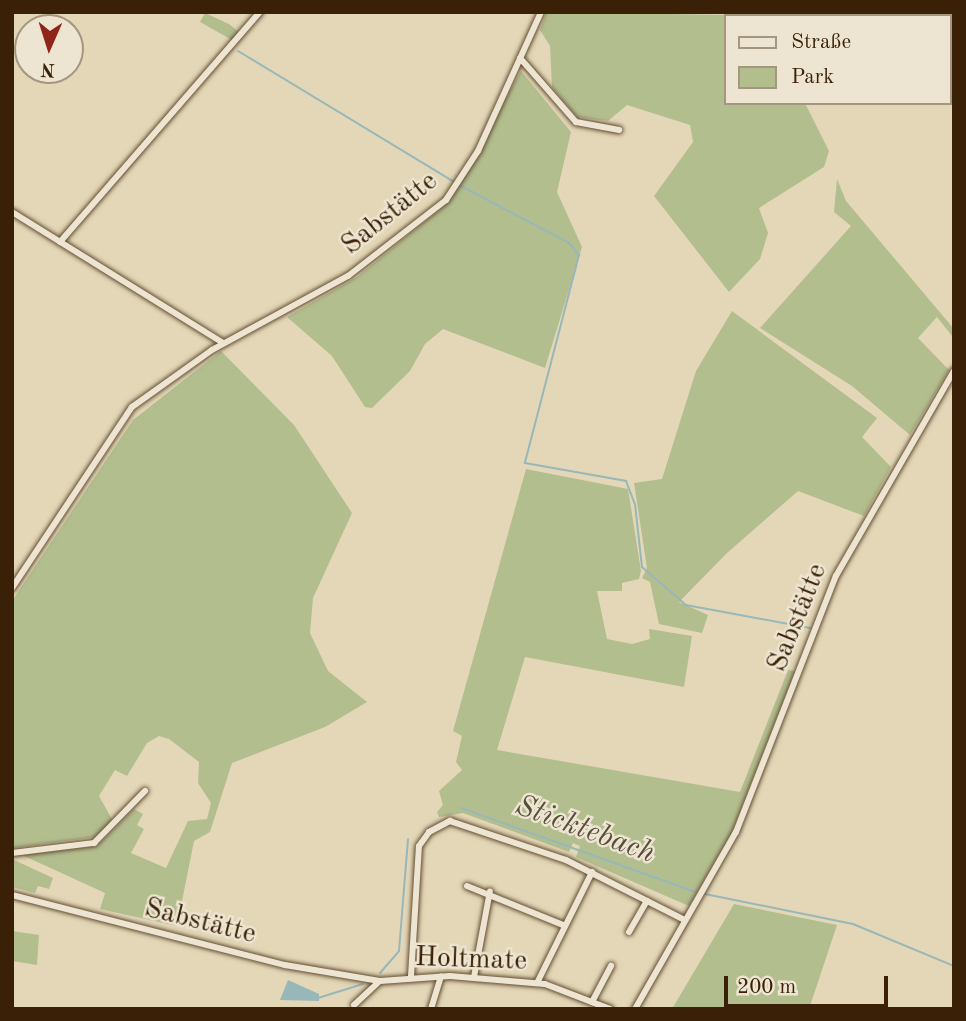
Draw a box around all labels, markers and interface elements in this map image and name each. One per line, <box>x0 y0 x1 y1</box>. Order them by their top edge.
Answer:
north arrow <box>14 14 84 84</box>
legend <box>724 14 952 105</box>
text: Straße <box>791 32 851 53</box>
text: N <box>40 59 56 78</box>
text: Park <box>791 67 834 88</box>
street label: Sabstätte <box>335 165 445 263</box>
street label: Sabstätte <box>761 559 835 677</box>
water label: Sticktebach <box>510 788 660 872</box>
street label: Sabstätte <box>141 892 259 952</box>
street label: Holtmate <box>414 941 528 979</box>
scale bar <box>728 962 892 1006</box>
text: 200 m <box>737 977 796 998</box>

